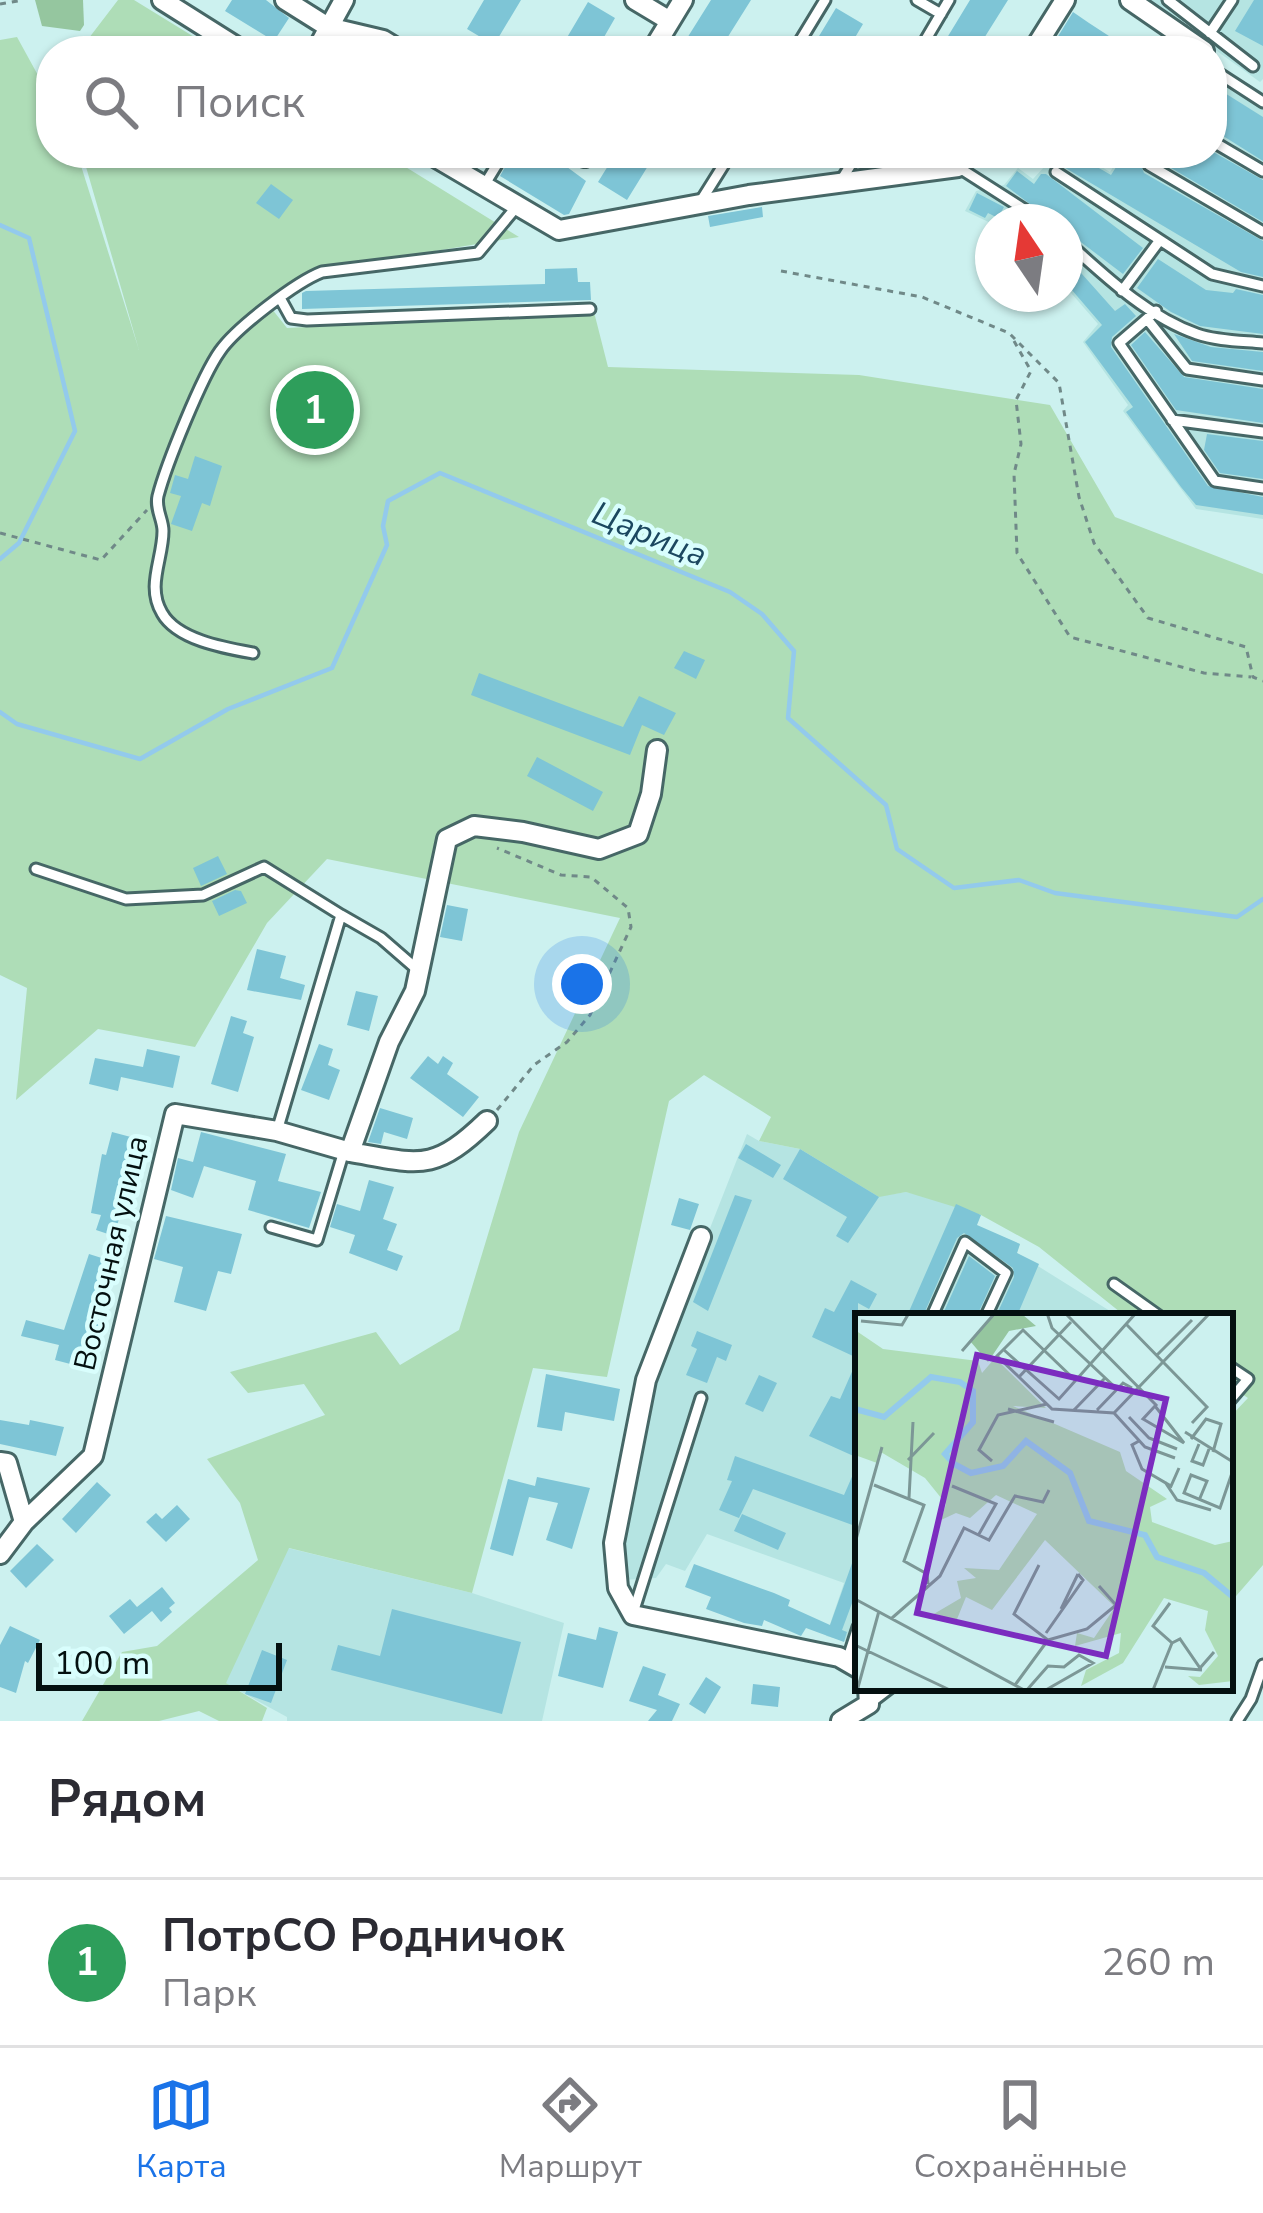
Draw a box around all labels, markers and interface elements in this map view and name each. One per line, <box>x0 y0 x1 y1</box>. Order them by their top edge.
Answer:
search box <box>36 36 1227 168</box>
icon: search <box>78 69 144 135</box>
text: Поиск <box>174 72 305 133</box>
north arrow <box>975 204 1083 312</box>
pin: 1 <box>276 365 354 455</box>
water label: Царица <box>585 491 714 578</box>
your location <box>552 954 612 1014</box>
street label: Восточная улица <box>65 1132 158 1374</box>
inset map <box>855 1313 1233 1691</box>
scale bar <box>36 1637 282 1690</box>
text: 100 m <box>54 1641 150 1686</box>
text: Рядом <box>48 1764 206 1834</box>
text: ПотрСО Родничок <box>162 1906 564 1967</box>
text: 1 <box>75 1936 99 1989</box>
text: 260 m <box>1101 1936 1215 1989</box>
text: Парк <box>162 1967 256 2020</box>
tab: Карта <box>136 2072 227 2189</box>
tab: Маршрут <box>499 2072 642 2189</box>
tab: Сохранённые <box>914 2072 1127 2189</box>

